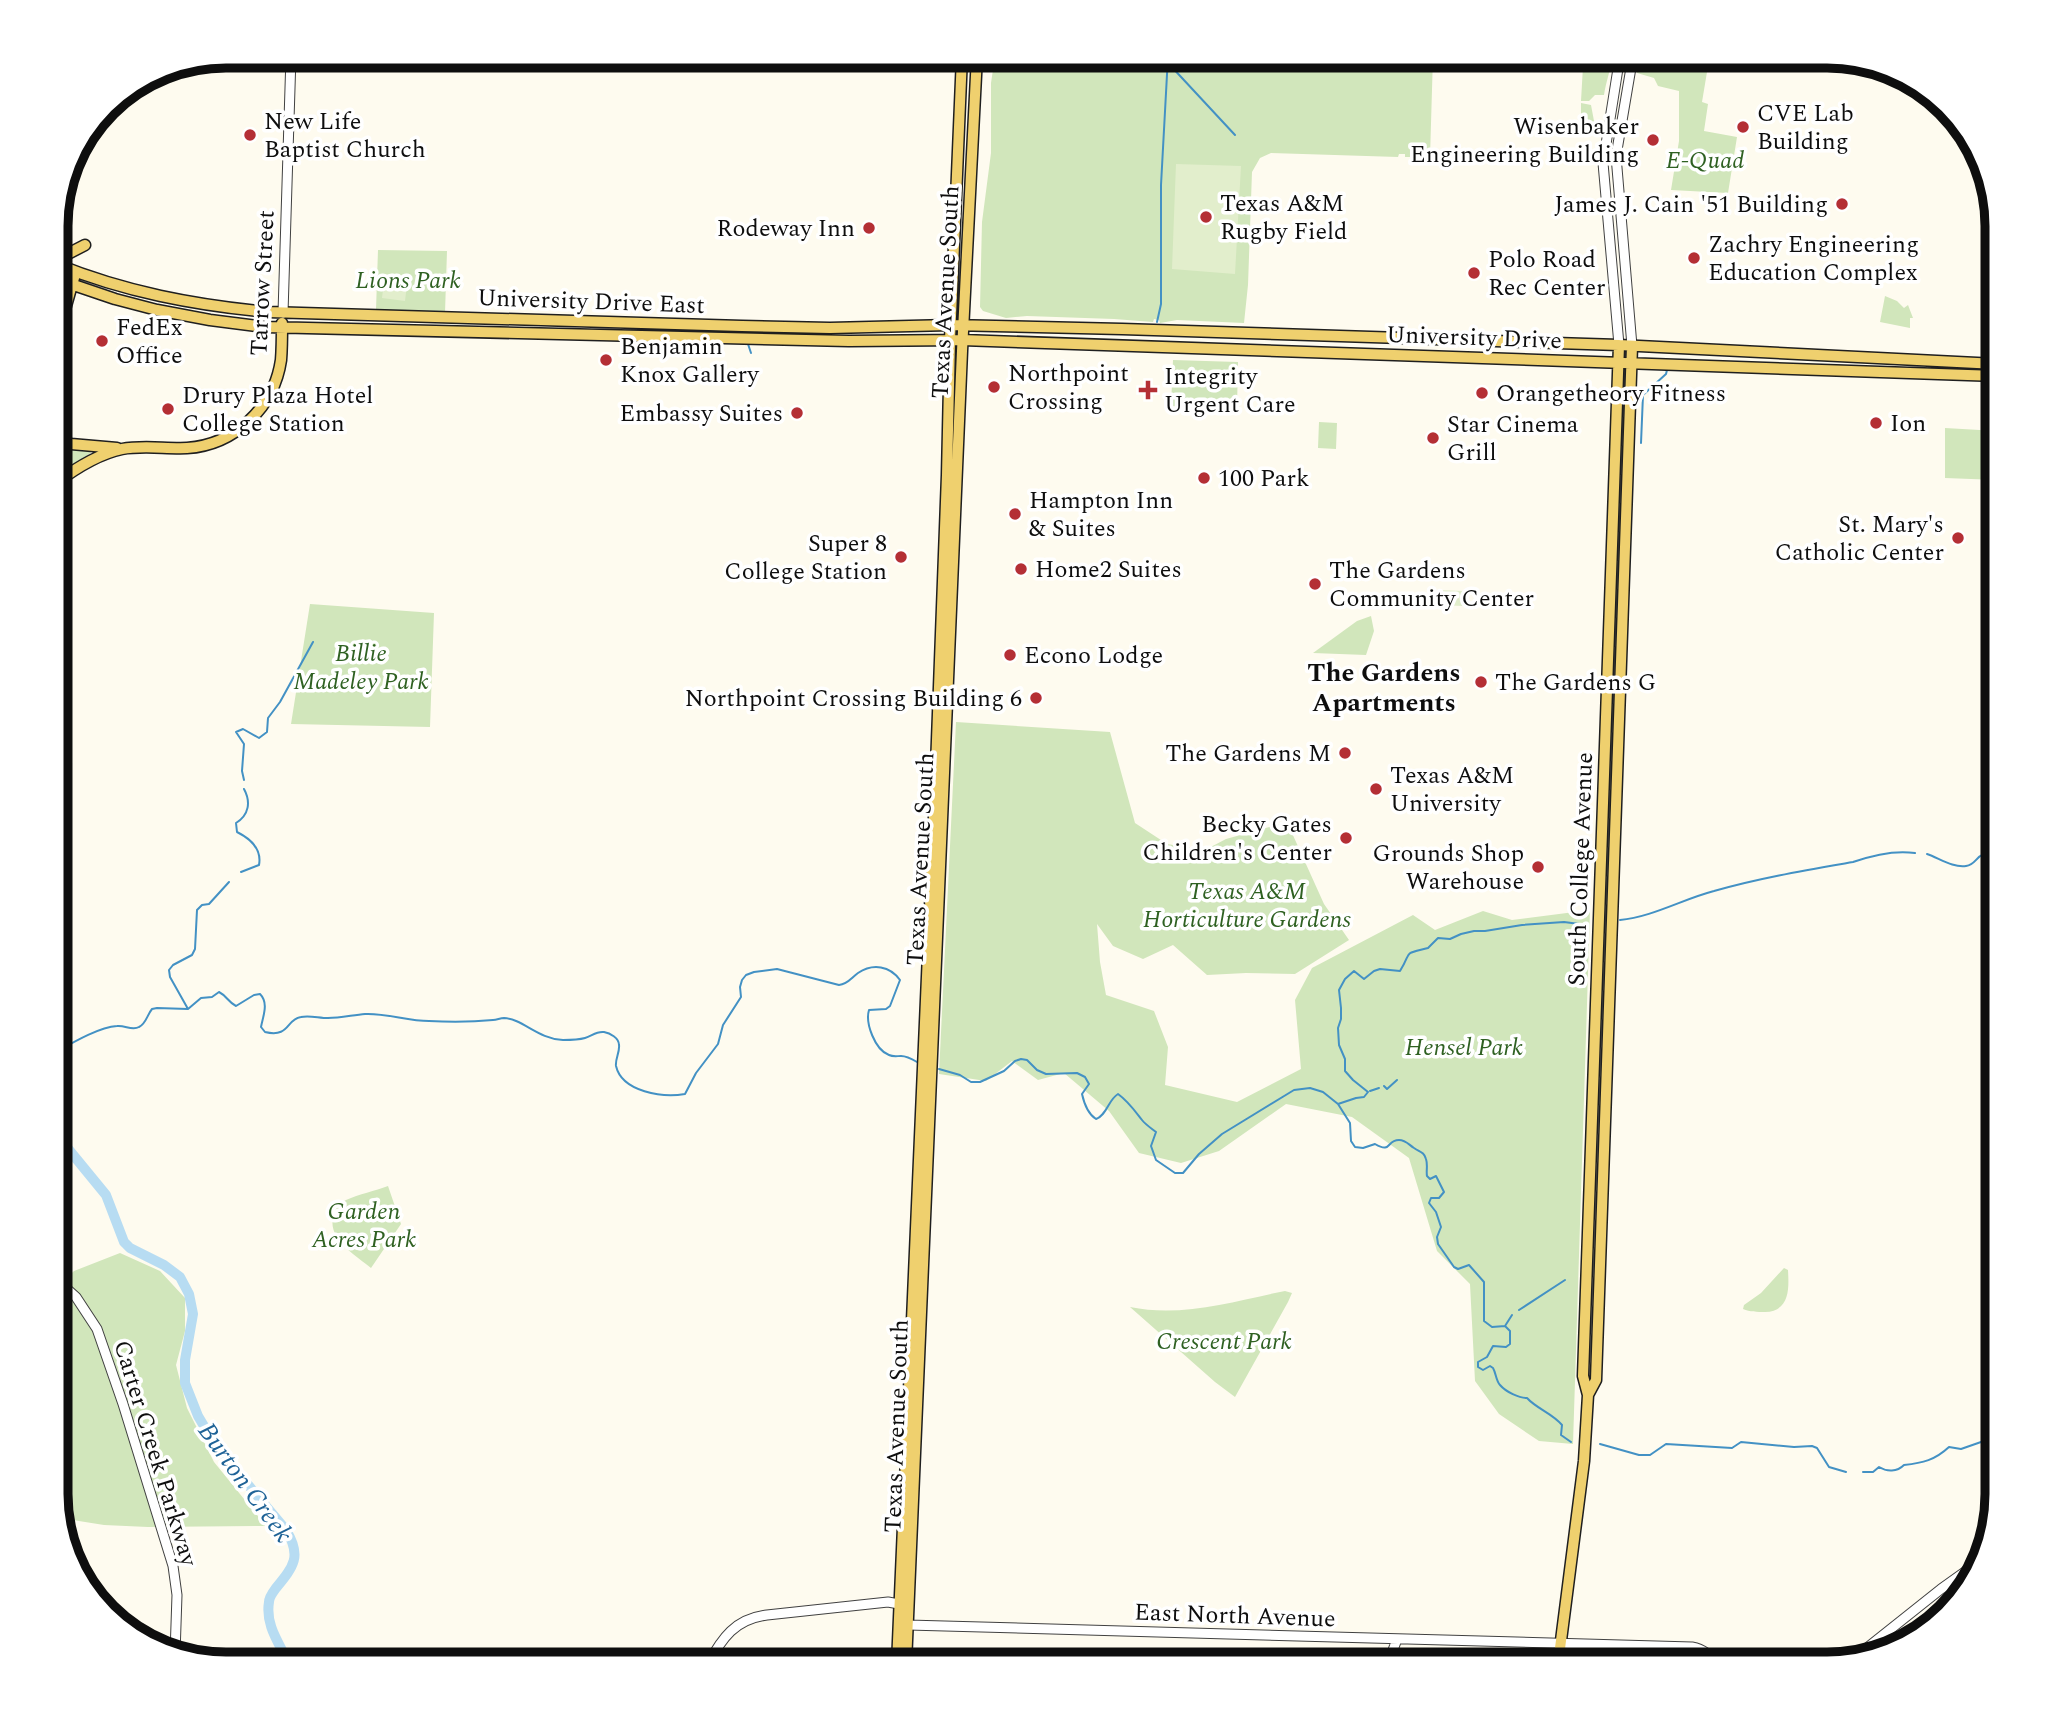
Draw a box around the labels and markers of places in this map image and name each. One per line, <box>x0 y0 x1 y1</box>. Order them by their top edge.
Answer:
place label: CVE Lab Building <box>1757 96 1854 160</box>
place label: New Life Baptist Church <box>264 104 426 168</box>
place label: Wisenbaker Engineering Building <box>1410 109 1639 173</box>
marker: CVE Lab Building <box>1735 119 1751 135</box>
marker: New Life Baptist Church <box>242 127 258 143</box>
marker: Wisenbaker Engineering Building <box>1645 132 1661 148</box>
place label: Texas A&M Rugby Field <box>1220 186 1348 250</box>
place label: James J. Cain '51 Building <box>1554 187 1828 223</box>
marker: James J. Cain '51 Building <box>1834 196 1850 212</box>
marker: Texas A&M Rugby Field <box>1198 209 1214 225</box>
place label: Rodeway Inn <box>717 211 855 247</box>
marker: Rodeway Inn <box>861 220 877 236</box>
place label: Zachry Engineering Education Complex <box>1708 227 1919 291</box>
place label: Polo Road Rec Center <box>1488 242 1606 306</box>
marker: Zachry Engineering Education Complex <box>1686 250 1702 266</box>
marker: Polo Road Rec Center <box>1466 265 1482 281</box>
place label: FedEx Office <box>116 310 183 374</box>
place label: Benjamin Knox Gallery <box>620 329 760 393</box>
marker: FedEx Office <box>94 333 110 349</box>
marker: Benjamin Knox Gallery <box>598 352 614 368</box>
place label: Northpoint Crossing <box>1008 356 1129 420</box>
place label: Integrity Urgent Care <box>1164 359 1296 423</box>
place label: Orangetheory Fitness <box>1496 376 1726 412</box>
place label: Drury Plaza Hotel College Station <box>182 378 373 442</box>
marker: Northpoint Crossing <box>986 379 1002 395</box>
marker: Integrity Urgent Care <box>1138 380 1158 400</box>
marker: Orangetheory Fitness <box>1474 385 1490 401</box>
place label: Embassy Suites <box>619 396 783 432</box>
marker: Drury Plaza Hotel College Station <box>160 401 176 417</box>
marker: Embassy Suites <box>789 405 805 421</box>
place label: Ion <box>1890 406 1926 442</box>
place label: Star Cinema Grill <box>1447 407 1579 471</box>
marker: Ion <box>1868 415 1884 431</box>
marker: Star Cinema Grill <box>1425 430 1441 446</box>
place label: 100 Park <box>1218 461 1310 497</box>
marker: 100 Park <box>1196 470 1212 486</box>
place label: Hampton Inn & Suites <box>1029 483 1173 547</box>
marker: Hampton Inn & Suites <box>1007 506 1023 522</box>
place label: St. Mary's Catholic Center <box>1775 507 1944 571</box>
place label: Super 8 College Station <box>724 526 887 590</box>
marker: St. Mary's Catholic Center <box>1950 530 1966 546</box>
marker: Super 8 College Station <box>893 549 909 565</box>
place label: Home2 Suites <box>1035 552 1182 588</box>
place label: The Gardens Community Center <box>1329 553 1534 617</box>
marker: Home2 Suites <box>1013 561 1029 577</box>
marker: The Gardens Community Center <box>1307 576 1323 592</box>
place label: Econo Lodge <box>1024 638 1163 674</box>
marker: Econo Lodge <box>1002 647 1018 663</box>
place label: The Gardens G <box>1495 665 1656 701</box>
marker: The Gardens G <box>1473 674 1489 690</box>
place label: Northpoint Crossing Building 6 <box>685 681 1022 717</box>
marker: Northpoint Crossing Building 6 <box>1028 690 1044 706</box>
place label: The Gardens M <box>1165 736 1331 772</box>
marker: The Gardens M <box>1337 745 1353 761</box>
place label: Texas A&M University <box>1390 758 1514 822</box>
marker: Texas A&M University <box>1368 781 1384 797</box>
place label: Becky Gates Children's Center <box>1143 807 1332 871</box>
marker: Becky Gates Children's Center <box>1338 830 1354 846</box>
place label: Grounds Shop Warehouse <box>1373 836 1524 900</box>
marker: Grounds Shop Warehouse <box>1530 859 1546 875</box>

